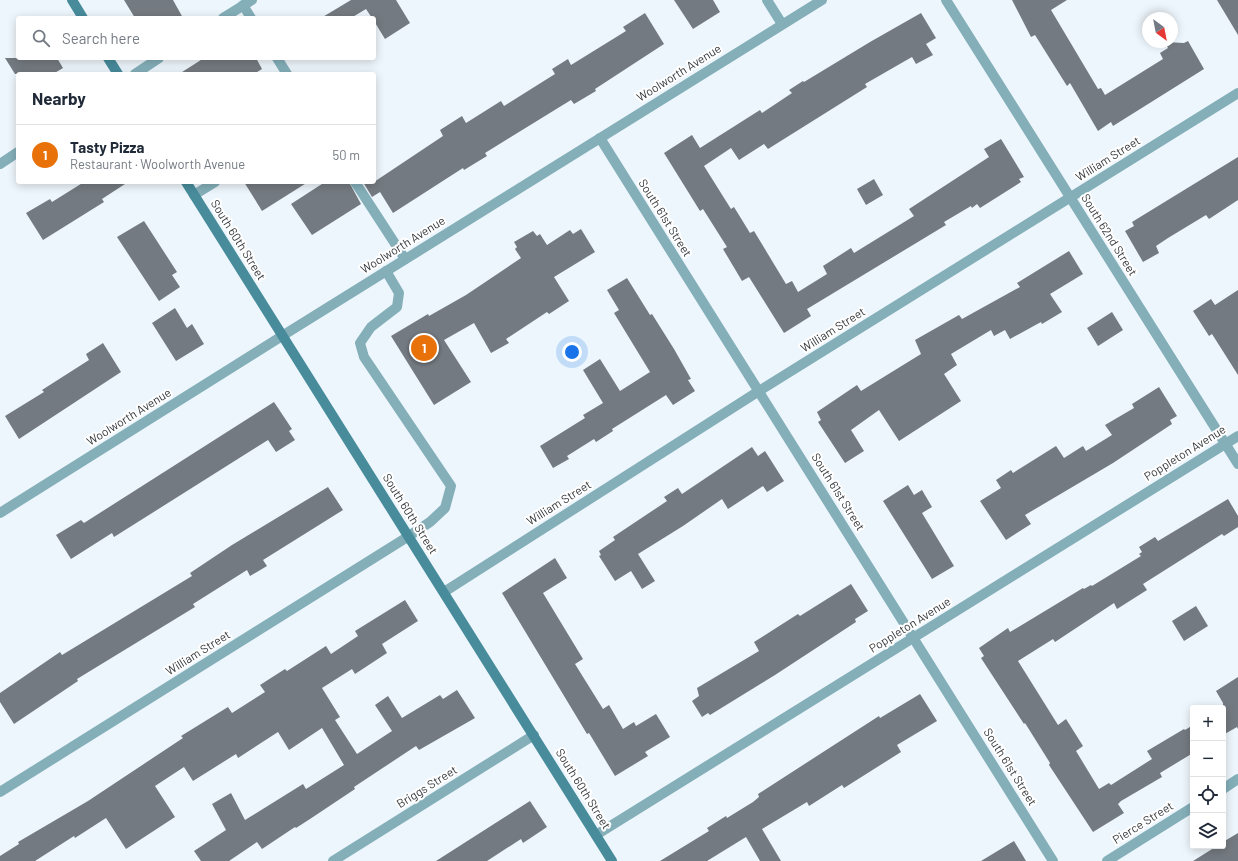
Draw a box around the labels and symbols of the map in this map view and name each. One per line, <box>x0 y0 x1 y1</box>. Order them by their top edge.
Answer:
north arrow <box>1142 12 1178 48</box>
street label: Woolworth Avenue <box>634 41 723 104</box>
street label: William Street <box>1073 133 1142 184</box>
street label: South 61st Street <box>636 176 695 259</box>
street label: South 62nd Street <box>1079 191 1141 278</box>
street label: South 60th Street <box>208 197 269 282</box>
street label: Woolworth Avenue <box>358 213 447 276</box>
street label: William Street <box>798 304 867 355</box>
pin: 1 <box>411 333 437 363</box>
your location <box>562 342 582 362</box>
street label: Woolworth Avenue <box>84 385 173 448</box>
street label: Poppleton Avenue <box>1141 421 1228 483</box>
street label: South 61st Street <box>809 450 868 533</box>
street label: South 60th Street <box>380 471 441 556</box>
street label: William Street <box>524 477 593 528</box>
street label: Poppleton Avenue <box>866 593 953 655</box>
street label: William Street <box>163 627 232 678</box>
street label: South 61st Street <box>981 725 1040 808</box>
street label: South 60th Street <box>553 746 614 831</box>
street label: Briggs Street <box>394 762 459 810</box>
street label: Pierce Street <box>1110 798 1175 846</box>

